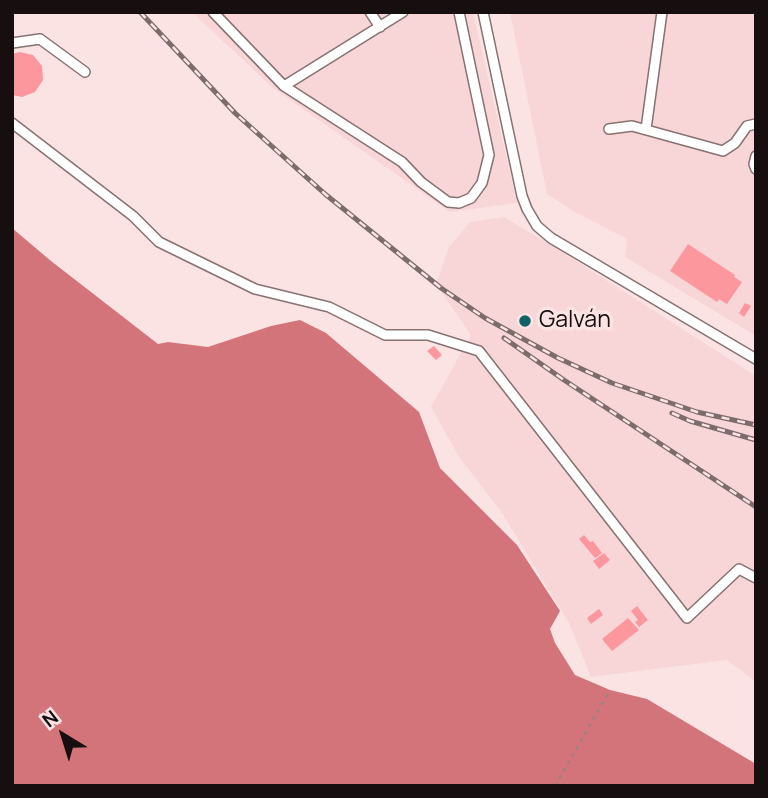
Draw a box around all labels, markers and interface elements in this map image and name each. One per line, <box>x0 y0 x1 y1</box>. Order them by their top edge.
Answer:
place label: Galván <box>539 307 611 335</box>
marker: Galván <box>517 313 533 329</box>
north arrow <box>28 700 98 770</box>
text: N <box>37 704 63 733</box>

